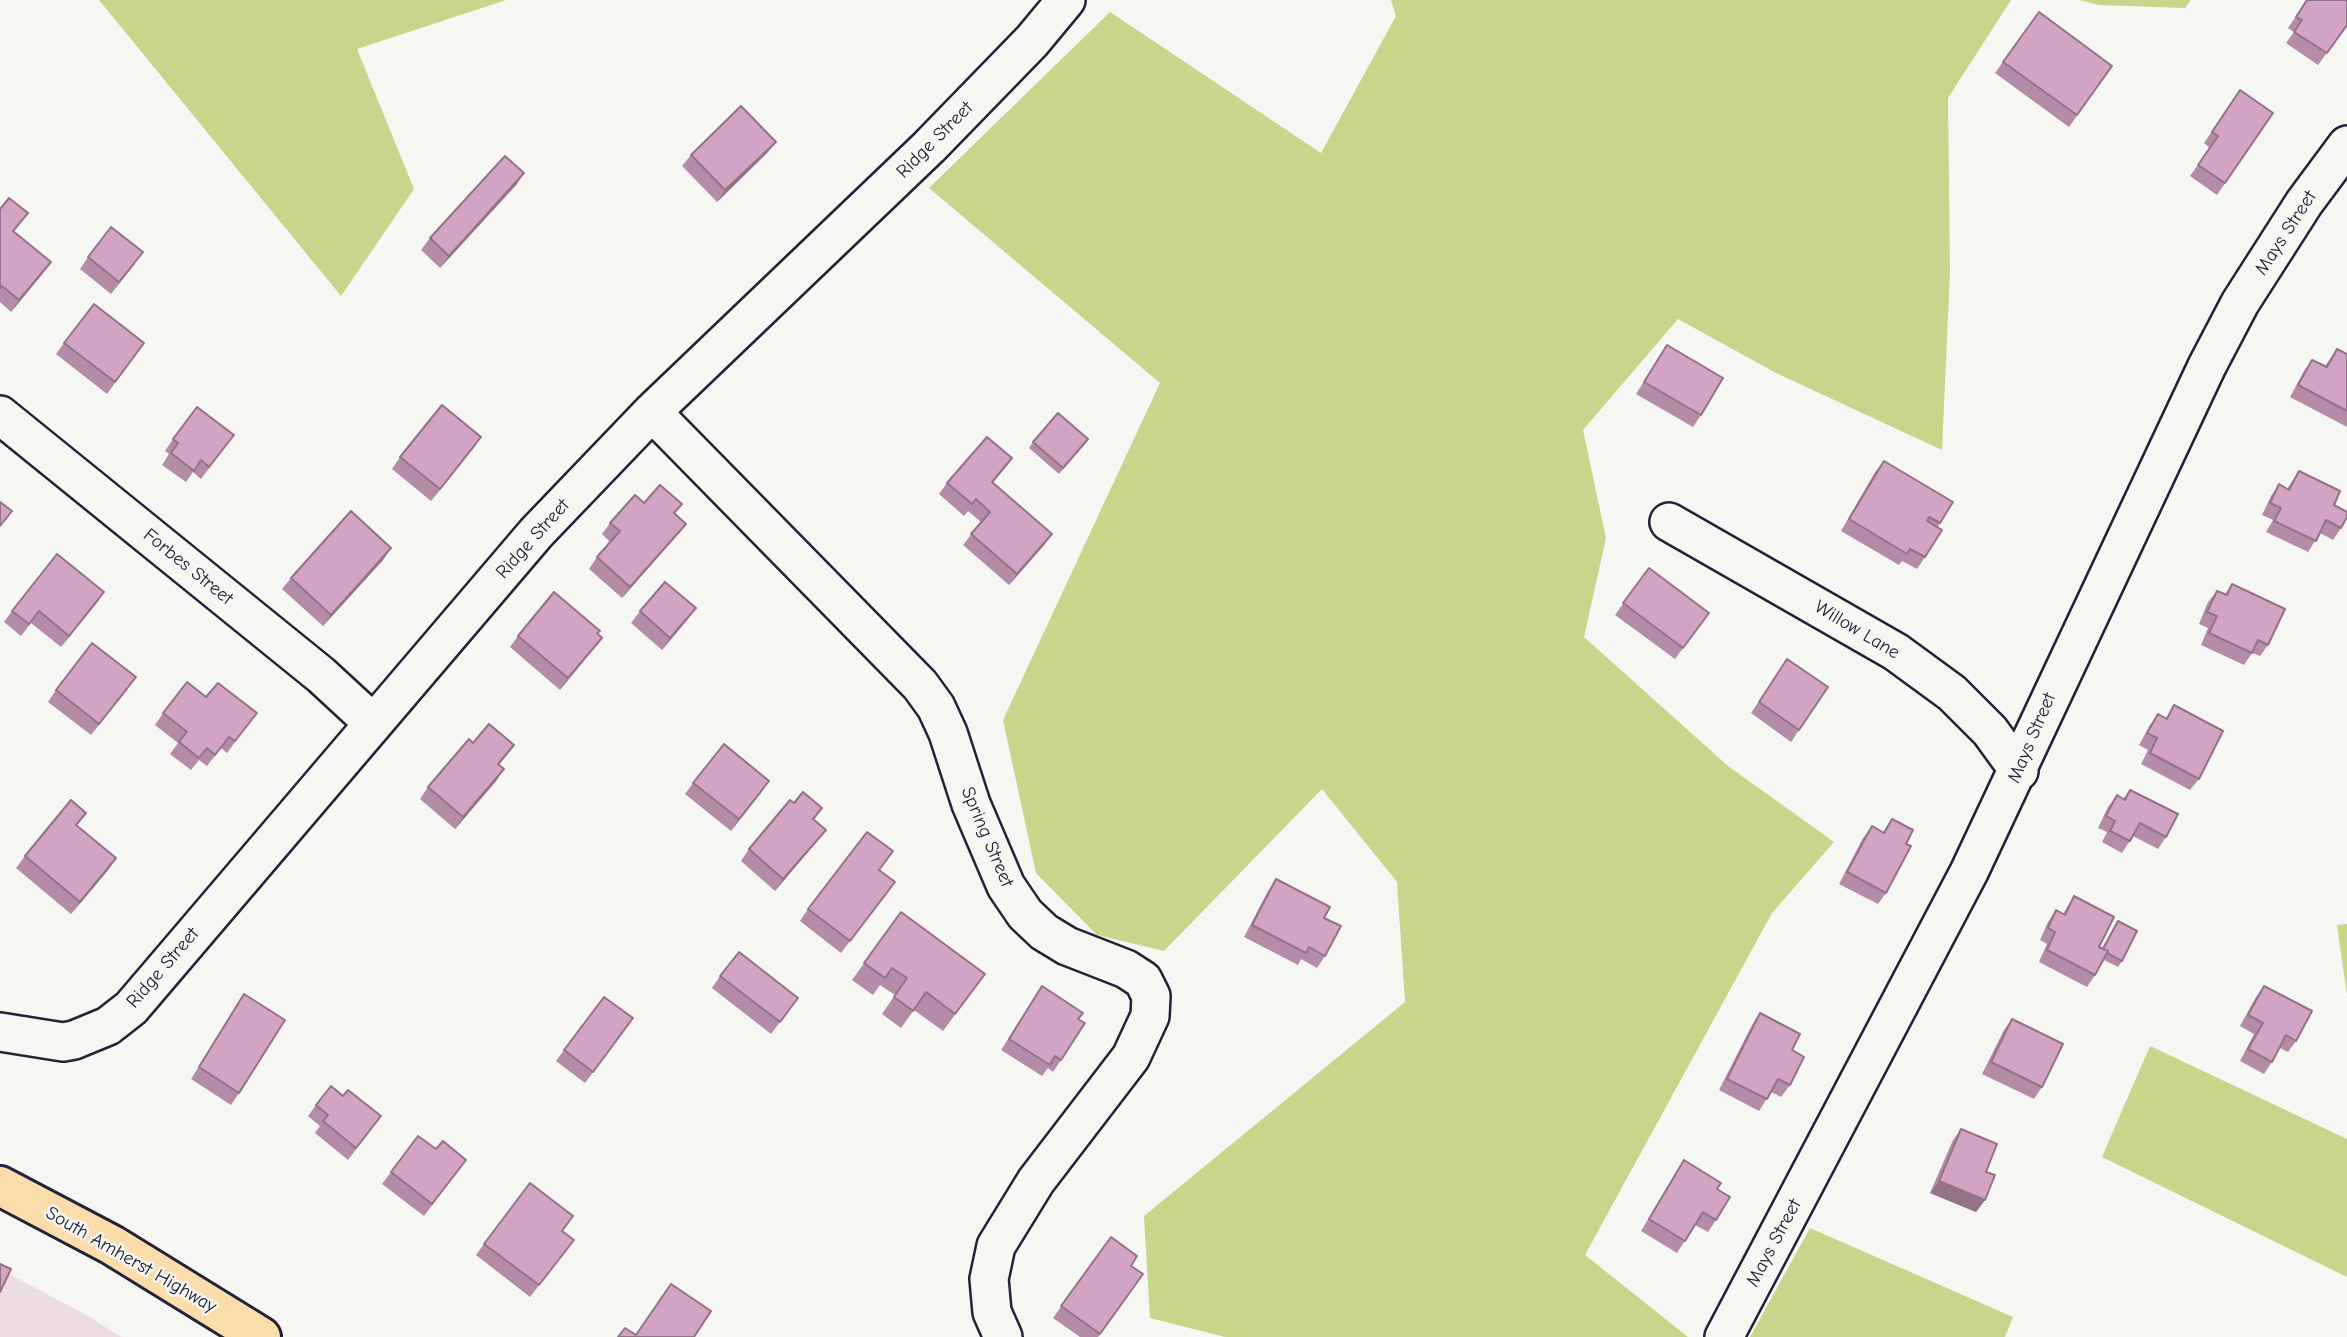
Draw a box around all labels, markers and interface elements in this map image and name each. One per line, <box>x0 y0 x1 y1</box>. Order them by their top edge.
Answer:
street label: Ridge Street <box>892 97 978 183</box>
street label: Mays Street <box>2250 187 2322 279</box>
street label: Ridge Street <box>491 495 575 583</box>
street label: Forbes Street <box>138 524 238 610</box>
street label: Willow Lane <box>1810 596 1904 664</box>
street label: Mays Street <box>2003 689 2061 787</box>
street label: Spring Street <box>956 783 1018 891</box>
street label: Ridge Street <box>122 923 204 1013</box>
street label: Mays Street <box>1741 1195 1807 1291</box>
street label: South Amherst Highway <box>42 1202 220 1318</box>

